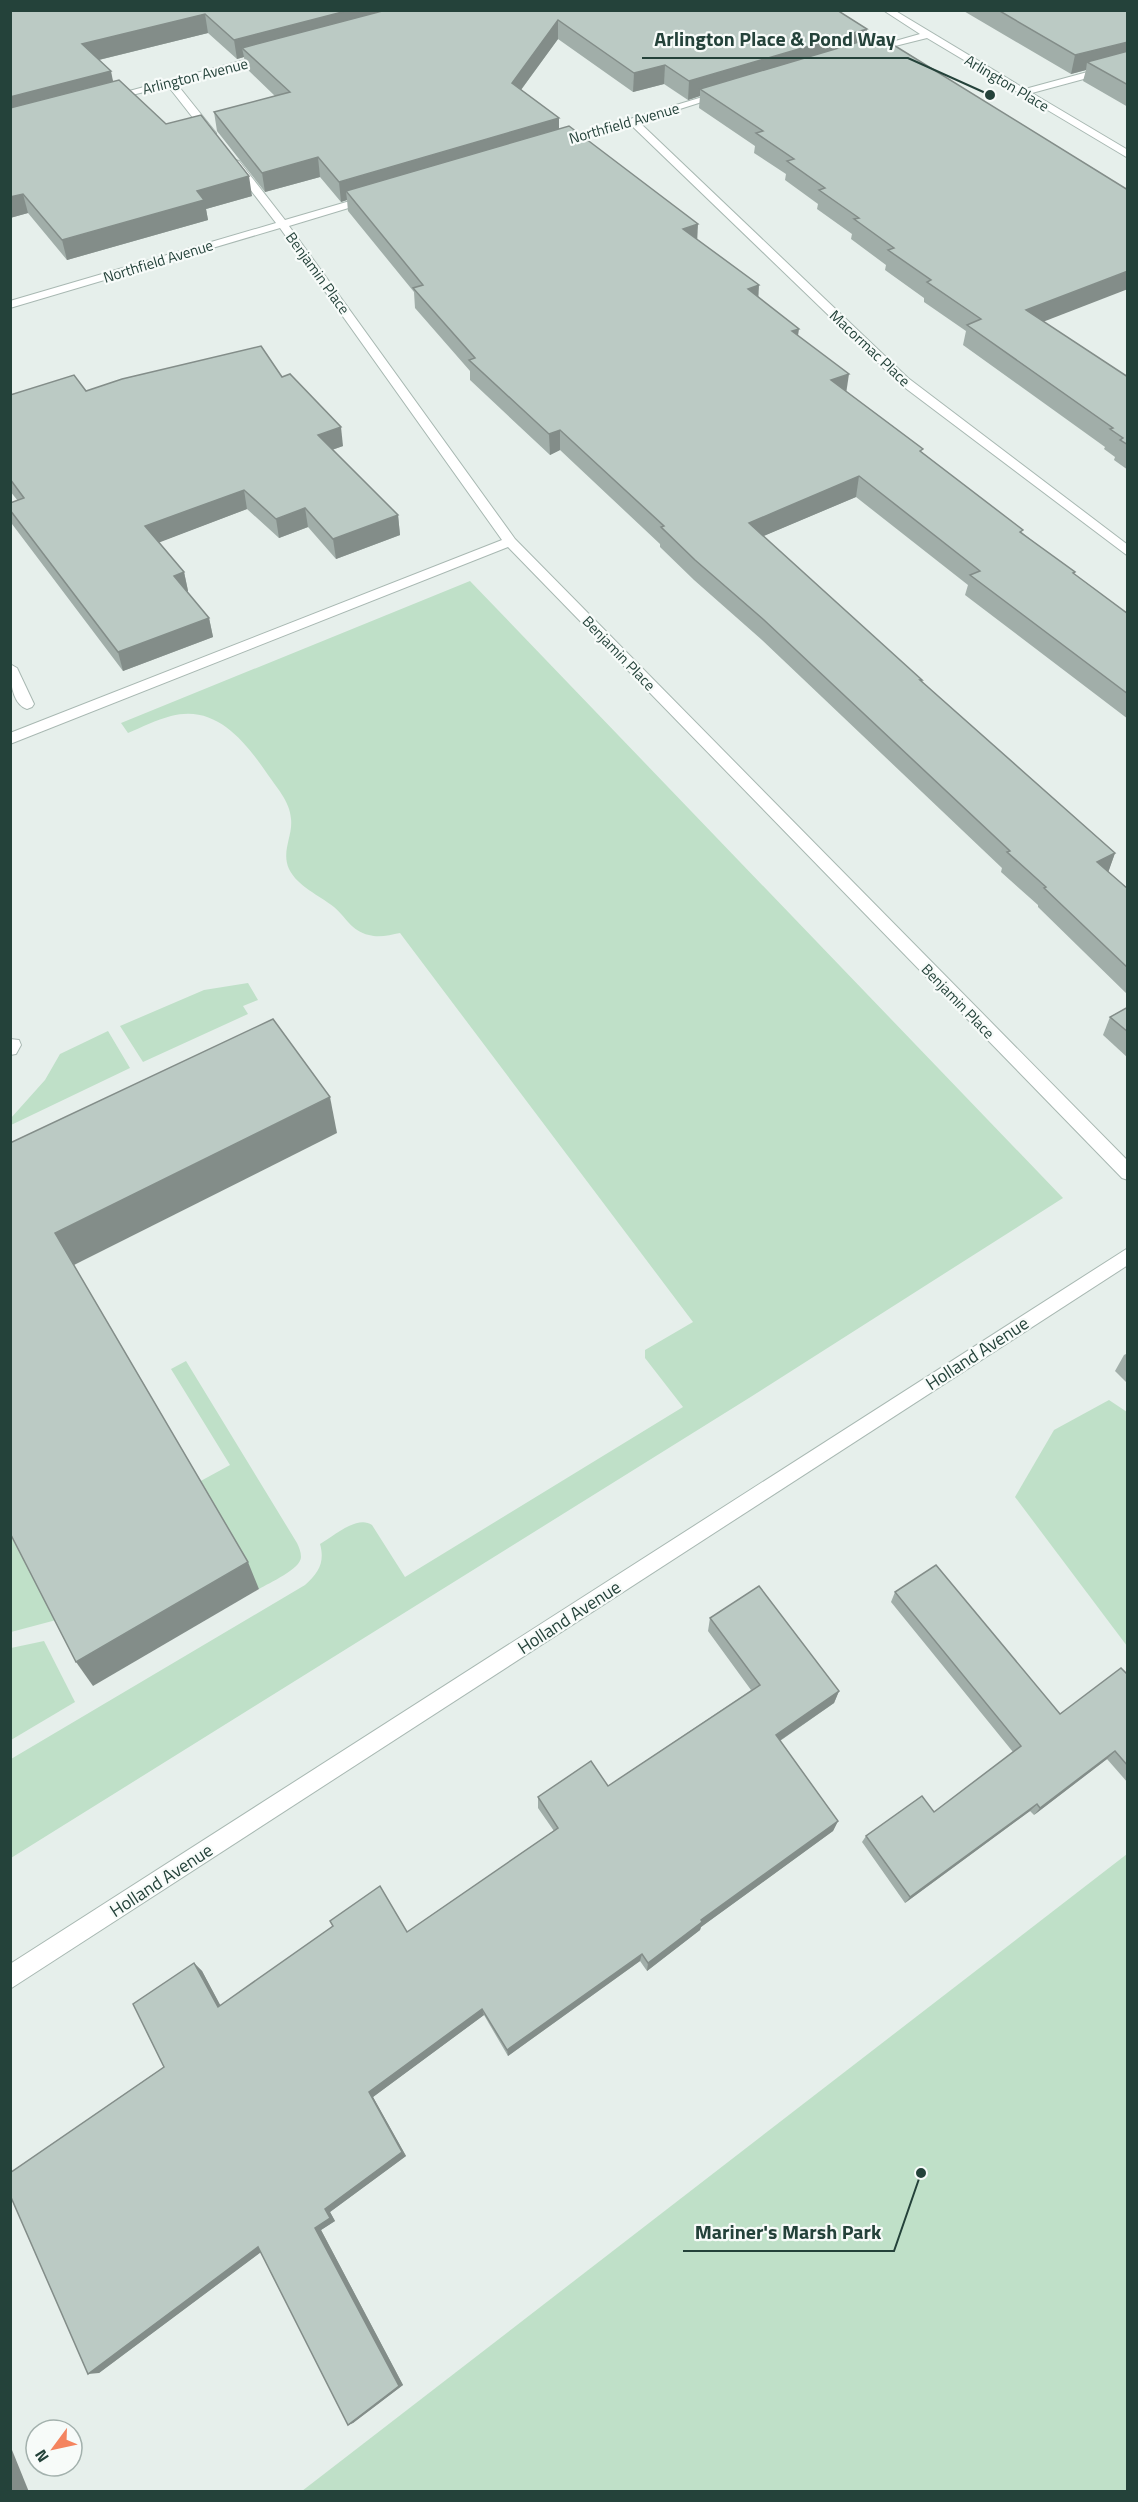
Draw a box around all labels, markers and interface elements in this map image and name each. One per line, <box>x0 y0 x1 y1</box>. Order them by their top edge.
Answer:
callout: Arlington Place & Pond Way <box>642 20 908 58</box>
text: Arlington Place & Pond Way <box>654 23 896 54</box>
street label: Arlington Place <box>960 49 1054 117</box>
street label: Arlington Avenue <box>140 52 250 100</box>
street label: Northfield Avenue <box>566 96 682 150</box>
street label: Benjamin Place <box>280 227 356 319</box>
street label: Northfield Avenue <box>100 233 216 289</box>
street label: Macormac Place <box>824 304 916 392</box>
street label: Benjamin Place <box>577 610 661 696</box>
street label: Benjamin Place <box>916 958 1000 1044</box>
street label: Holland Avenue <box>920 1309 1034 1397</box>
street label: Holland Avenue <box>512 1573 626 1661</box>
street label: Holland Avenue <box>104 1836 218 1924</box>
callout: Mariner's Marsh Park <box>683 2213 894 2251</box>
text: Mariner's Marsh Park <box>695 2216 882 2247</box>
north arrow <box>24 2418 84 2478</box>
text: N <box>28 2445 55 2467</box>

